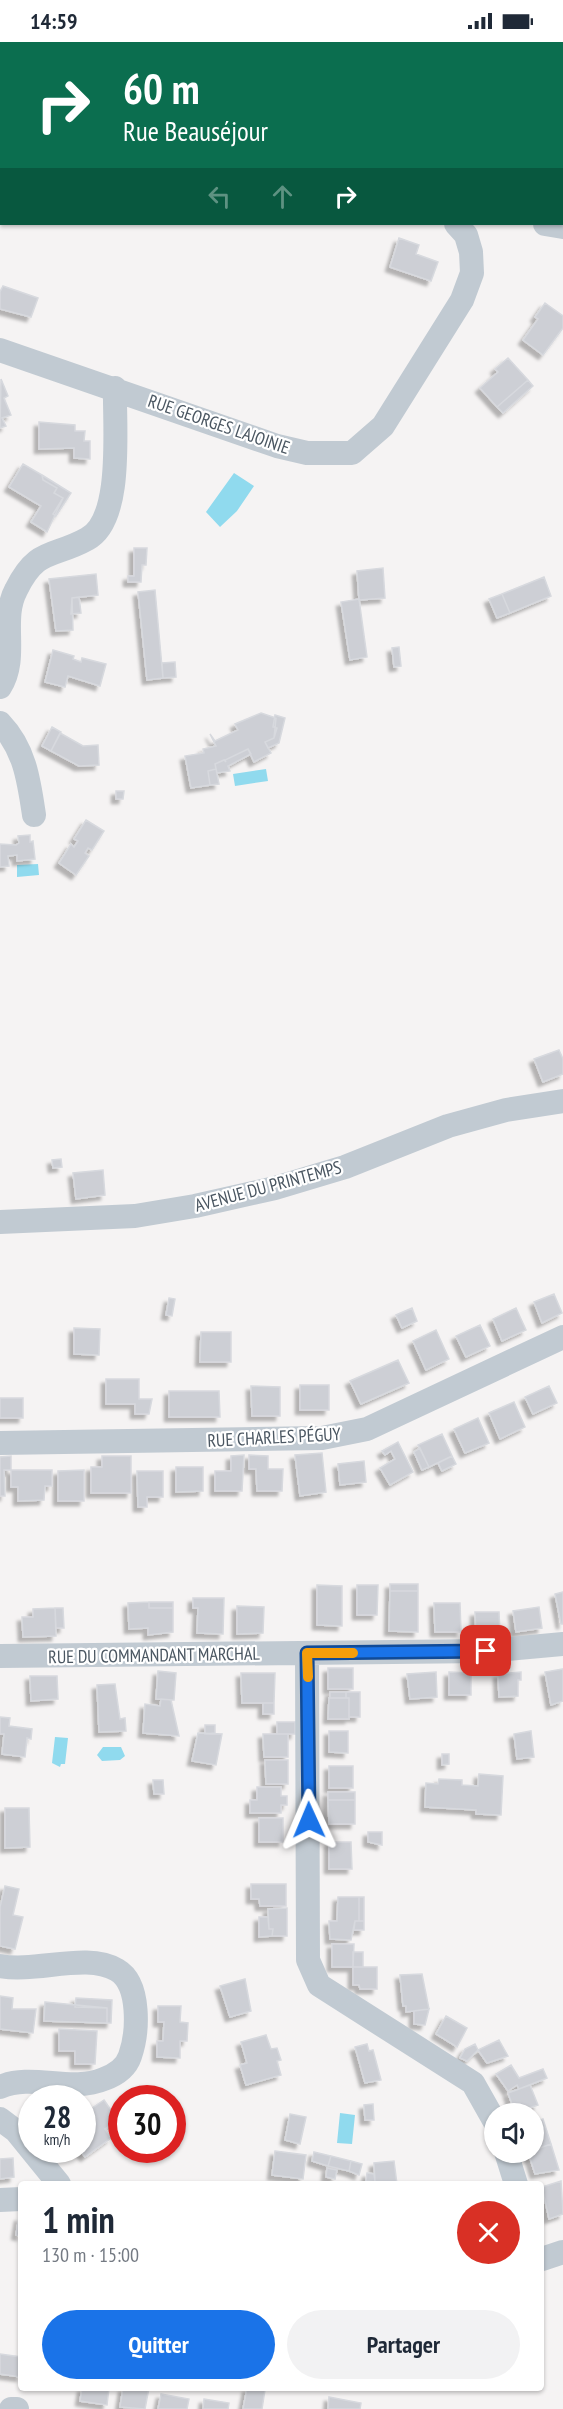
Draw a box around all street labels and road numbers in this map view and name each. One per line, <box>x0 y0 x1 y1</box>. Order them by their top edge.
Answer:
street label: RUE GEORGES LAJOINIE <box>145 389 293 459</box>
street label: AVENUE DU PRINTEMPS <box>192 1155 344 1217</box>
street label: RUE CHARLES PÉGUY <box>207 1422 342 1452</box>
street label: RUE DU COMMANDANT MARCHAL <box>48 1642 261 1668</box>

